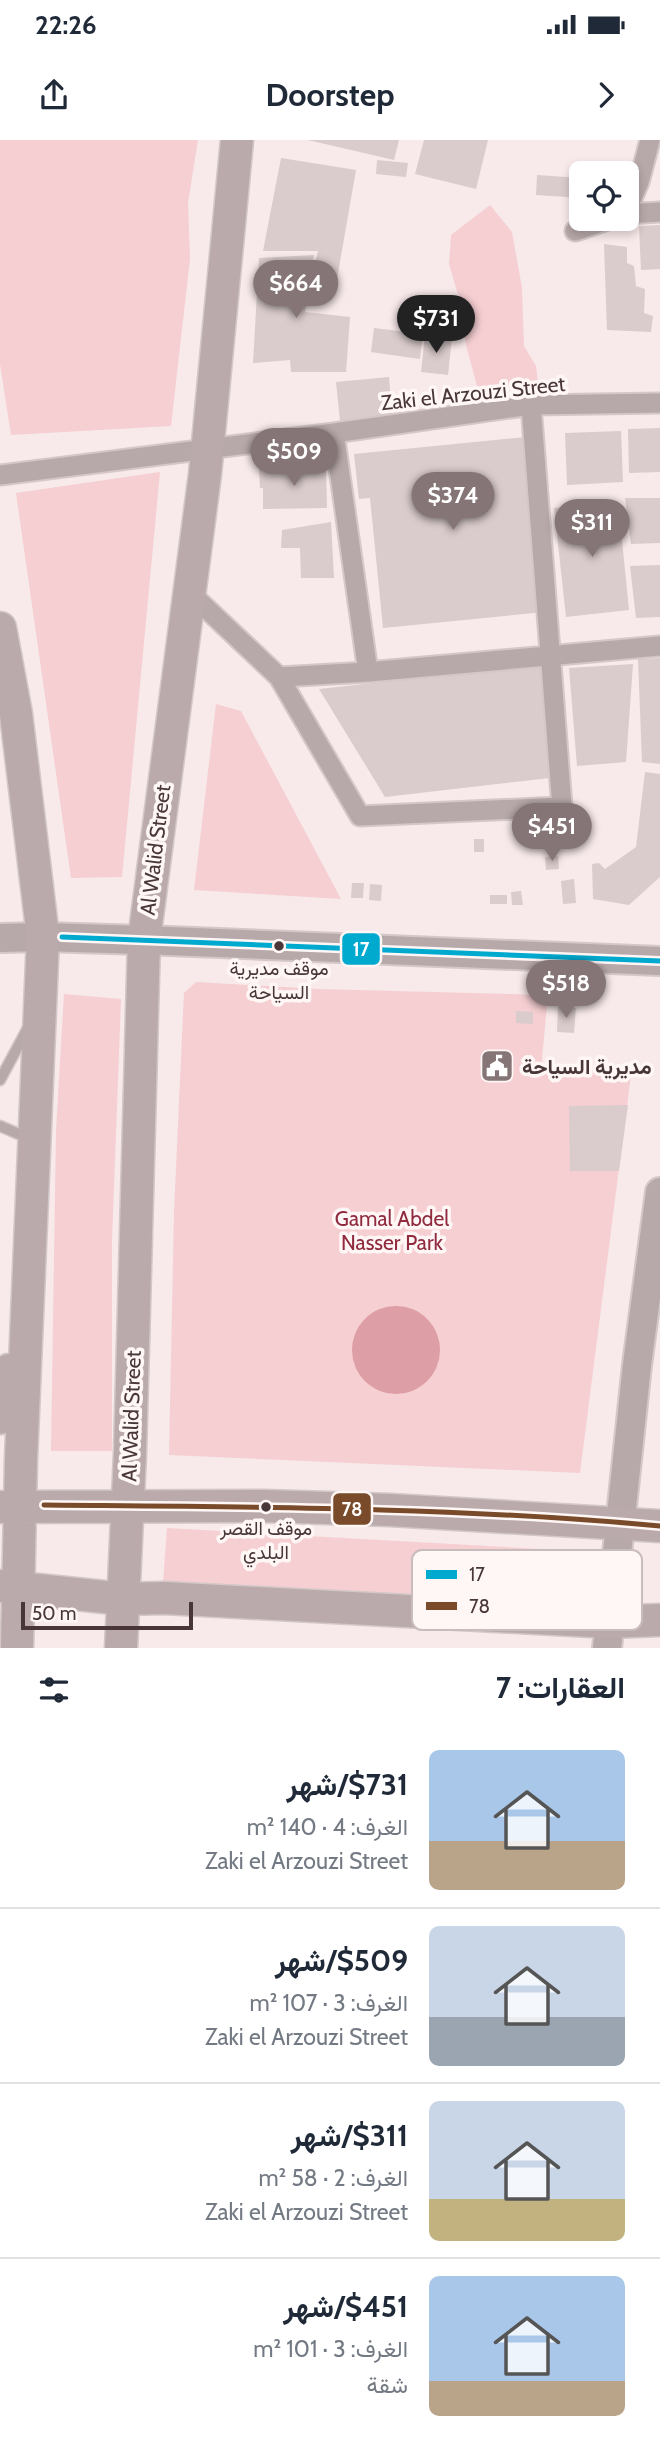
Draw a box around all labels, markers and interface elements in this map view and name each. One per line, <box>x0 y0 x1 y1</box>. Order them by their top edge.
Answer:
text: 22:26 <box>35 9 97 41</box>
text: Doorstep <box>265 75 395 114</box>
icon: share <box>35 76 73 114</box>
icon: forward <box>587 76 625 114</box>
map controls <box>569 161 639 231</box>
button: locate <box>569 161 639 231</box>
pin: $664 <box>255 260 337 320</box>
text: $664 <box>269 269 323 297</box>
pin: $731 <box>395 296 477 355</box>
text: $731 <box>413 304 459 332</box>
street label: Zaki el Arzouzi Street <box>380 371 566 415</box>
pin: $509 <box>253 428 335 488</box>
text: $509 <box>267 437 321 465</box>
pin: $374 <box>412 472 494 532</box>
text: $374 <box>428 481 479 509</box>
pin: $311 <box>551 500 633 559</box>
text: $311 <box>571 508 613 536</box>
street label: Al Walid Street <box>135 783 175 917</box>
pin: $451 <box>511 804 593 863</box>
text: $451 <box>528 812 576 840</box>
line badge: 17 <box>341 932 381 966</box>
text: 17 <box>353 938 370 961</box>
marker: موقف مديرية السياحة <box>272 939 286 953</box>
place label: موقف مديرية السياحة <box>229 957 329 1004</box>
pin: $518 <box>525 960 607 1020</box>
text: $518 <box>542 969 590 997</box>
public building icon: مديرية السياحة <box>478 1047 516 1085</box>
place label: مديرية السياحة <box>522 1054 652 1080</box>
park label: Gamal Abdel Nasser Park <box>335 1206 449 1255</box>
street label: Al Walid Street <box>116 1350 146 1482</box>
line badge: 78 <box>332 1492 372 1526</box>
text: 78 <box>341 1498 363 1521</box>
marker: موقف القصر البلدي <box>259 1500 273 1514</box>
place label: موقف القصر البلدي <box>219 1517 312 1568</box>
legend <box>412 1550 642 1630</box>
text: 17 <box>469 1563 485 1586</box>
text: 78 <box>469 1595 490 1618</box>
scale bar <box>21 1599 192 1631</box>
text: 50 m <box>32 1602 76 1625</box>
text: العقارات: 7 <box>496 1669 625 1706</box>
icon: filters <box>35 1671 73 1709</box>
text: $731/شهر <box>286 1766 408 1803</box>
icon: home <box>485 1778 569 1862</box>
text: الغرف: 4 · 140 m² <box>247 1813 408 1841</box>
text: Zaki el Arzouzi Street <box>205 1847 408 1875</box>
text: $509/شهر <box>275 1942 408 1979</box>
icon: home <box>485 1954 569 2038</box>
text: الغرف: 3 · 107 m² <box>250 1989 408 2017</box>
text: Zaki el Arzouzi Street <box>205 2023 408 2051</box>
text: $311/شهر <box>291 2117 408 2154</box>
icon: home <box>485 2129 569 2213</box>
text: الغرف: 2 · 58 m² <box>258 2164 408 2192</box>
text: Zaki el Arzouzi Street <box>205 2198 408 2226</box>
text: $451/شهر <box>283 2288 408 2325</box>
icon: home <box>485 2304 569 2388</box>
text: الغرف: 3 · 101 m² <box>253 2335 408 2363</box>
text: شقة <box>366 2371 408 2399</box>

